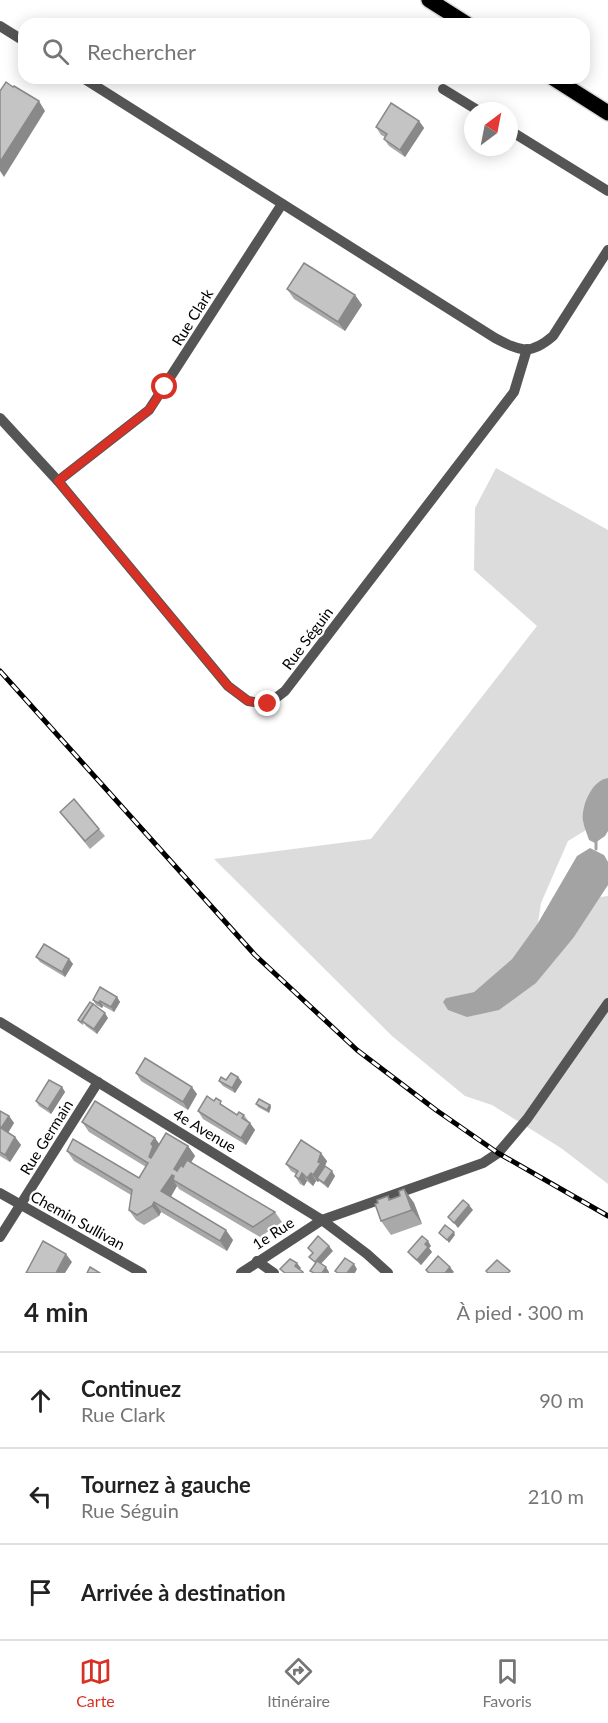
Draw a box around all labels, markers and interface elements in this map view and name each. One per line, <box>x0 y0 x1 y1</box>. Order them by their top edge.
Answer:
search box <box>18 18 590 84</box>
icon: search <box>39 35 72 68</box>
text: Rechercher <box>87 38 196 65</box>
north arrow <box>464 102 518 156</box>
street label: Rue Clark <box>168 285 217 349</box>
route start <box>151 373 177 399</box>
street label: Rue Séguin <box>278 603 336 673</box>
route end <box>254 690 280 716</box>
street label: Rue Germain <box>16 1096 76 1178</box>
street label: 4e Avenue <box>171 1104 240 1156</box>
street label: Chemin Sullivan <box>28 1187 128 1253</box>
street label: 1e Rue <box>249 1213 297 1253</box>
text: 4 min <box>24 1296 88 1328</box>
text: À pied · 300 m <box>456 1300 584 1324</box>
text: Continuez <box>81 1375 181 1402</box>
icon: ahead <box>24 1384 57 1417</box>
text: 90 m <box>539 1388 584 1412</box>
text: Rue Clark <box>81 1402 165 1426</box>
text: Tournez à gauche <box>81 1471 251 1498</box>
icon: left <box>24 1480 57 1513</box>
text: 210 m <box>528 1484 584 1508</box>
text: Rue Séguin <box>81 1498 179 1522</box>
icon: arrive <box>24 1576 57 1609</box>
text: Arrivée à destination <box>81 1579 286 1606</box>
tab: Carte <box>76 1655 115 1710</box>
tab: Itinéraire <box>267 1655 330 1710</box>
tab: Favoris <box>482 1655 532 1710</box>

